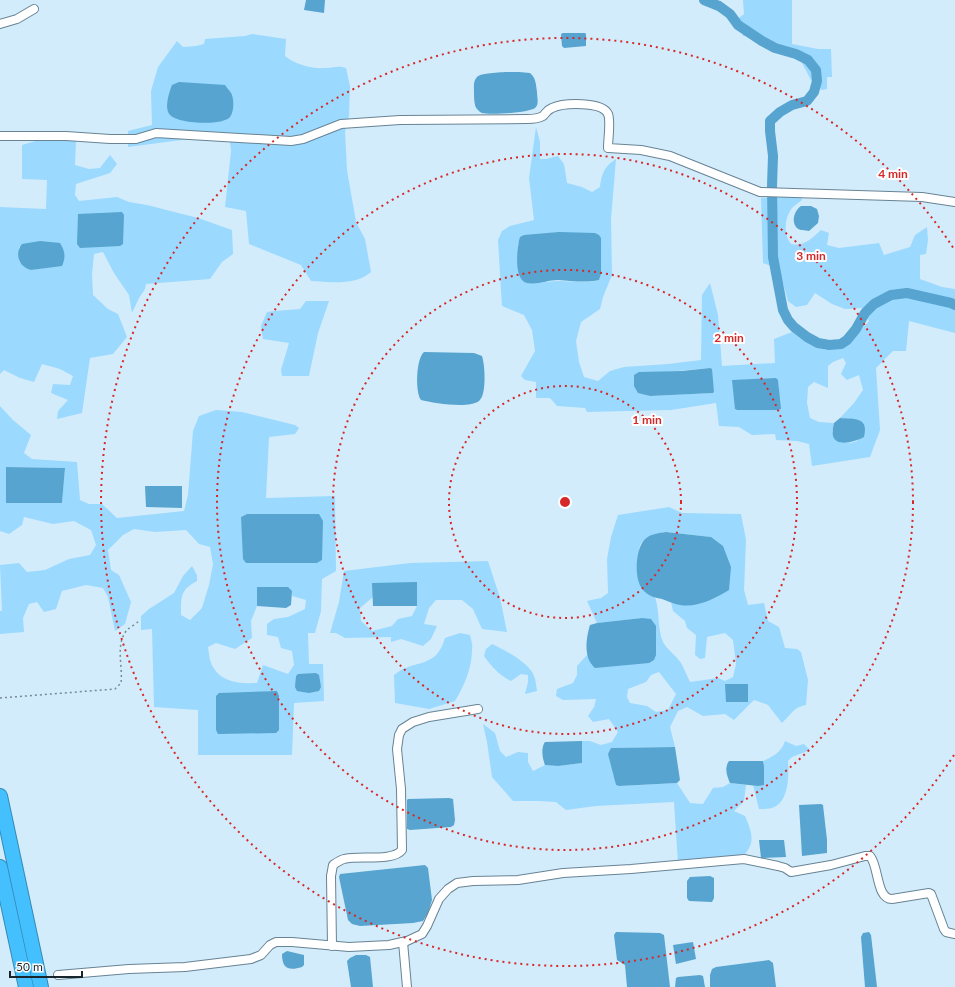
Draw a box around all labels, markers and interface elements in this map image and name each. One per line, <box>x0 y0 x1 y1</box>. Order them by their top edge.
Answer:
text: 4 min <box>878 166 908 181</box>
text: 3 min <box>796 248 826 263</box>
text: 2 min <box>714 330 744 345</box>
text: 1 min <box>632 412 662 427</box>
centre of rings <box>558 495 572 509</box>
scale bar <box>10 953 82 979</box>
text: 50 m <box>16 959 43 974</box>

